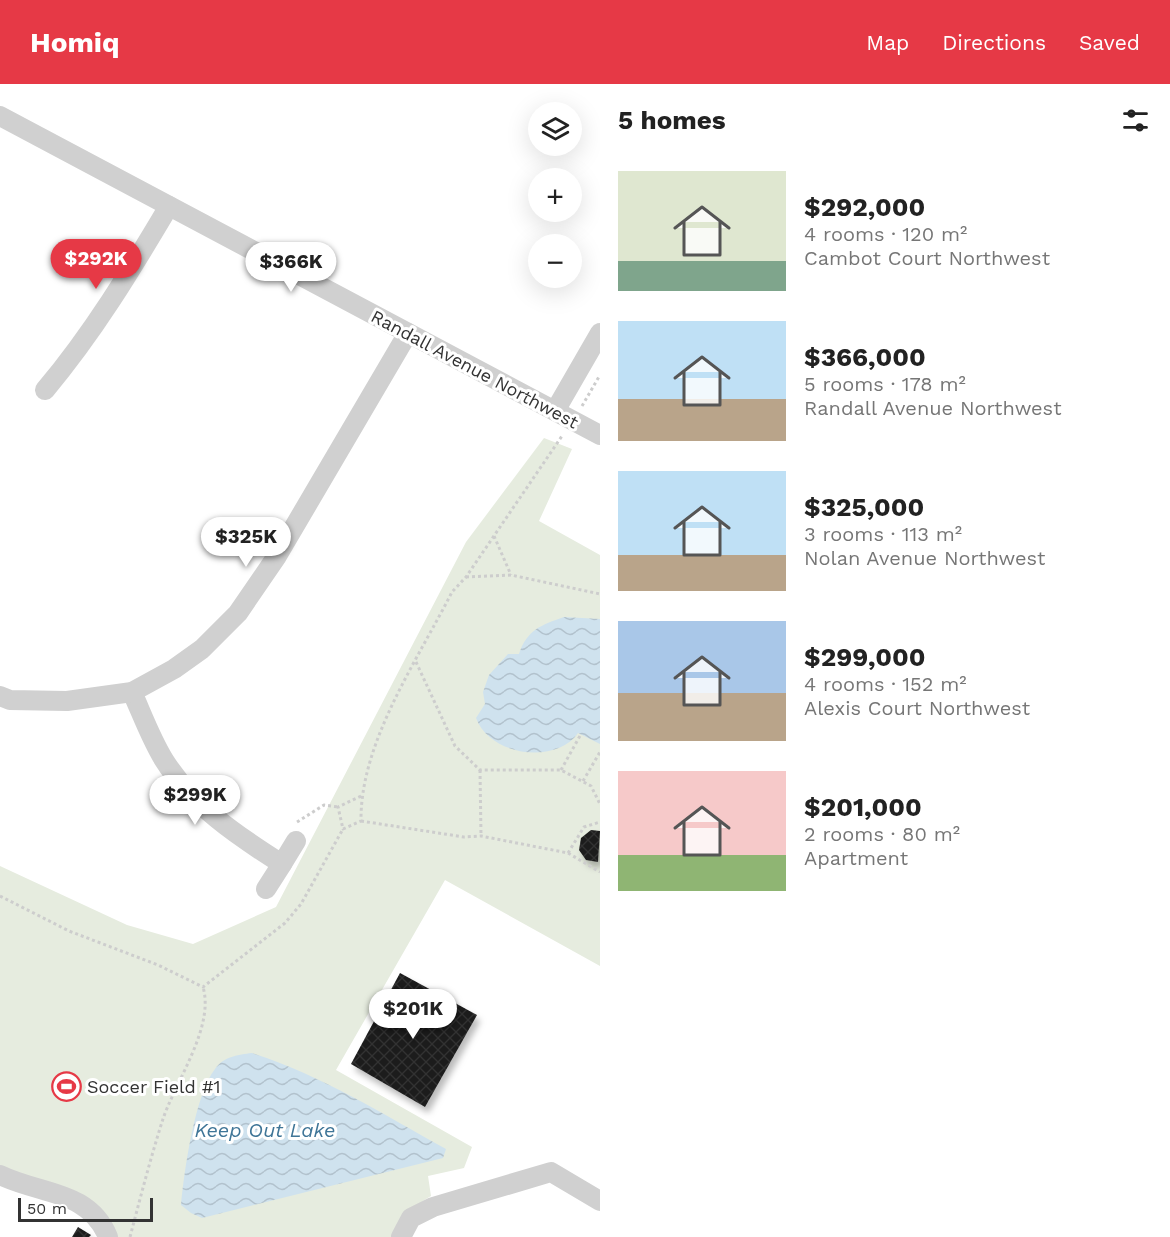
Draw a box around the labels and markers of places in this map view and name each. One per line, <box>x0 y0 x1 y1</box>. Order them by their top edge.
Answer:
pin: $292K <box>54 239 138 290</box>
pin: $366K <box>249 242 333 293</box>
pin: $325K <box>204 517 288 568</box>
pin: $299K <box>153 775 237 826</box>
pin: $201K <box>371 989 455 1040</box>
sports icon: Soccer Field #1 <box>50 1070 82 1102</box>
place label: Soccer Field #1 <box>87 1076 221 1097</box>

